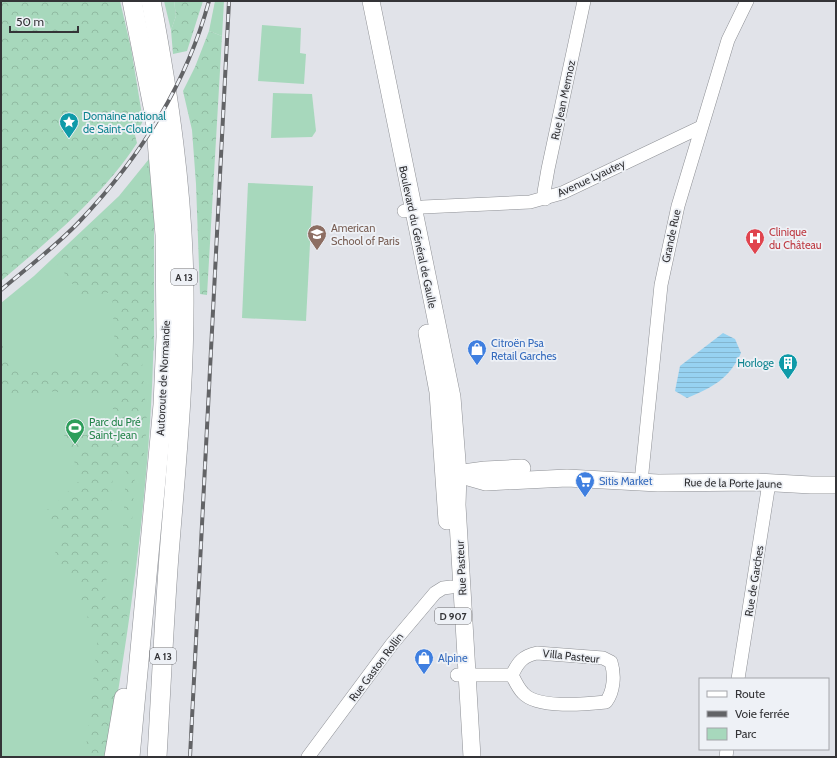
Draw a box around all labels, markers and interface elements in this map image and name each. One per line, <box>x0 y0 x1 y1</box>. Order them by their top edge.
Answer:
scale bar <box>10 8 78 34</box>
text: 50 m <box>16 14 44 29</box>
street label: Rue Jean Mermoz <box>548 59 578 141</box>
place label: Domaine national de Saint-Cloud <box>83 109 166 136</box>
place icon: Domaine national de Saint-Cloud <box>58 111 80 139</box>
street label: Avenue Lyautey <box>555 156 628 200</box>
street label: Boulevard du Général de Gaulle <box>396 164 440 310</box>
street label: Grande Rue <box>659 208 684 264</box>
place label: American School of Paris <box>331 221 400 248</box>
school or university icon: American School of Paris <box>306 223 328 251</box>
place label: Clinique du Château <box>769 225 822 252</box>
hospital icon: Clinique du Château <box>744 227 766 255</box>
road number: A 13 <box>171 269 197 285</box>
street label: Autoroute de Normandie <box>153 320 173 436</box>
place label: Citroën Psa Retail Garches <box>491 336 557 363</box>
shop icon: Citroën Psa Retail Garches <box>466 338 488 366</box>
building icon: Horloge <box>777 352 799 380</box>
place label: Horloge <box>737 356 774 370</box>
place label: Parc du Pré Saint-Jean <box>89 415 141 442</box>
sports icon: Parc du Pré Saint-Jean <box>64 417 86 445</box>
supermarket icon: Sitis Market <box>574 470 596 498</box>
place label: Sitis Market <box>599 474 653 488</box>
street label: Rue de la Porte Jaune <box>684 475 782 491</box>
street label: Rue Pasteur <box>453 540 469 596</box>
street label: Rue de Garches <box>741 544 767 618</box>
road number: D 907 <box>435 608 471 624</box>
street label: Rue Gaston Rollin <box>346 630 406 704</box>
street label: Villa Pasteur <box>542 646 601 666</box>
shop icon: Alpine <box>413 647 435 675</box>
road number: A 13 <box>150 648 176 664</box>
place label: Alpine <box>438 651 468 665</box>
legend <box>699 678 829 750</box>
text: Route <box>735 686 765 701</box>
text: Voie ferrée <box>735 706 789 721</box>
text: Parc <box>735 726 757 741</box>

